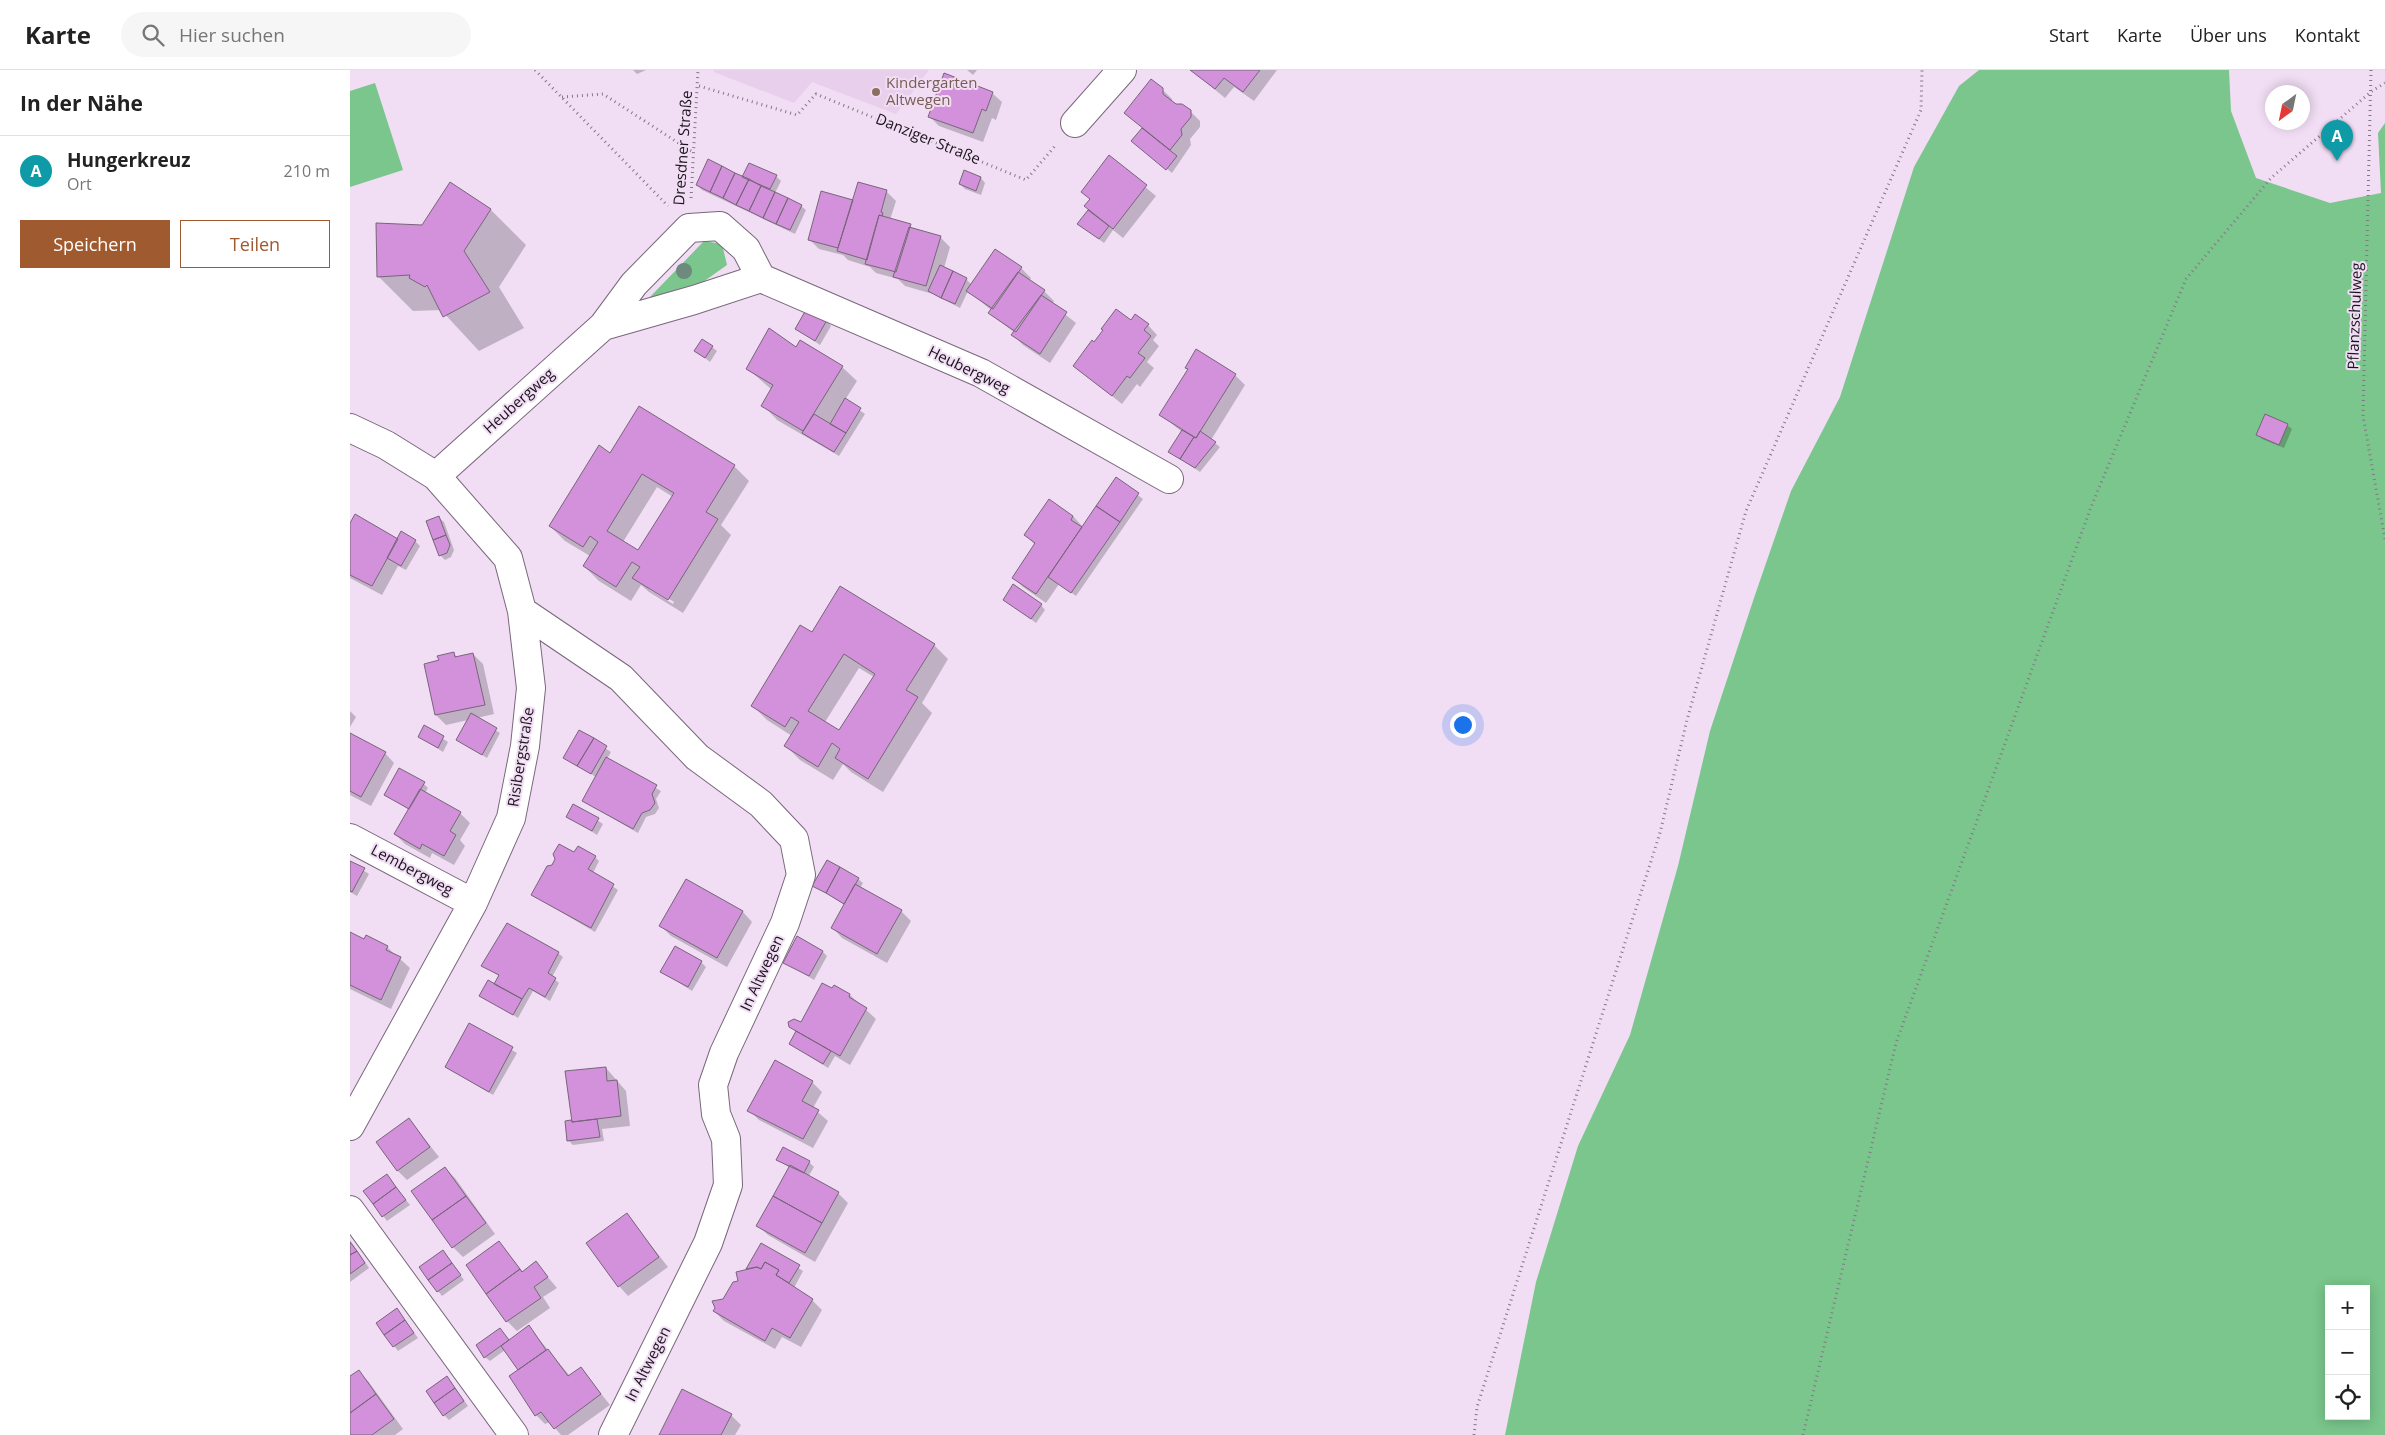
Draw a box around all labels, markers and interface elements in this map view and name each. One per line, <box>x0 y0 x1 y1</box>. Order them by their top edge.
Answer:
search box <box>121 12 471 57</box>
text: Karte <box>25 18 91 51</box>
icon: search <box>139 21 167 49</box>
text: Hier suchen <box>179 22 285 48</box>
text: Start <box>2049 23 2089 47</box>
text: Karte <box>2117 23 2162 47</box>
text: Über uns <box>2190 23 2267 47</box>
text: Kontakt <box>2295 23 2360 47</box>
place label: Kindergarten Altwegen <box>886 72 977 109</box>
north arrow <box>2265 85 2310 130</box>
marker: Kindergarten Altwegen <box>870 86 882 98</box>
text: In der Nähe <box>20 89 143 117</box>
street label: Dresdner Straße <box>668 90 696 206</box>
street label: Danziger Straße <box>873 108 984 168</box>
pin: A <box>2321 120 2353 161</box>
text: Hungerkreuz <box>67 147 191 173</box>
text: A <box>30 160 42 182</box>
text: 210 m <box>284 160 330 182</box>
text: Ort <box>67 173 92 195</box>
button: Speichern <box>20 220 170 268</box>
button: Teilen <box>180 220 330 268</box>
street label: Pflanzschulweg <box>2342 262 2366 370</box>
street label: Heubergweg <box>925 341 1014 398</box>
street label: Heubergweg <box>479 363 558 437</box>
street label: Risibergstraße <box>502 706 538 808</box>
your location <box>1450 712 1476 738</box>
street label: Lembergweg <box>368 839 457 899</box>
street label: In Altwegen <box>735 931 787 1014</box>
map controls <box>2325 1285 2370 1420</box>
button: + <box>2325 1285 2370 1330</box>
street label: In Altwegen <box>620 1323 675 1404</box>
button: − <box>2325 1330 2370 1375</box>
button: locate <box>2325 1375 2370 1420</box>

